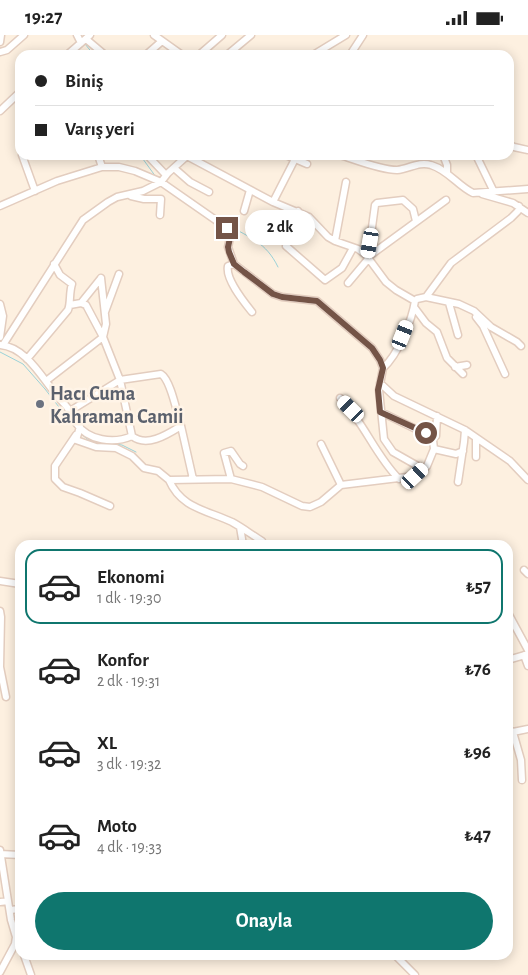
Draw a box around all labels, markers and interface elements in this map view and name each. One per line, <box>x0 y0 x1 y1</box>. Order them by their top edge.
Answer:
text: 19:27 <box>25 8 63 27</box>
text: Biniş <box>65 72 103 91</box>
text: Varış yeri <box>65 120 135 139</box>
callout: 2 dk <box>244 211 314 245</box>
route end <box>216 217 238 239</box>
text: 2 dk <box>267 219 293 235</box>
car <box>360 227 379 259</box>
car <box>390 318 415 352</box>
place label: Hacı Cuma Kahraman Camii <box>50 384 184 427</box>
car <box>335 393 366 425</box>
marker: Hacı Cuma Kahraman Camii <box>34 398 46 410</box>
route start <box>415 422 437 444</box>
car <box>398 460 431 492</box>
icon: car <box>37 564 82 609</box>
text: Ekonomi <box>97 568 165 587</box>
text: ₺57 <box>466 577 491 596</box>
text: 1 dk · 19:30 <box>97 590 161 606</box>
icon: car <box>37 647 82 692</box>
text: Konfor <box>97 651 149 670</box>
text: ₺76 <box>465 660 491 679</box>
text: 2 dk · 19:31 <box>97 673 160 689</box>
icon: car <box>37 730 82 775</box>
text: XL <box>97 734 117 753</box>
text: ₺96 <box>464 743 491 762</box>
text: 3 dk · 19:32 <box>97 756 161 772</box>
icon: car <box>37 813 82 858</box>
text: Moto <box>97 817 137 836</box>
text: ₺47 <box>464 826 491 845</box>
text: 4 dk · 19:33 <box>97 839 162 855</box>
button: Onayla <box>35 892 493 950</box>

